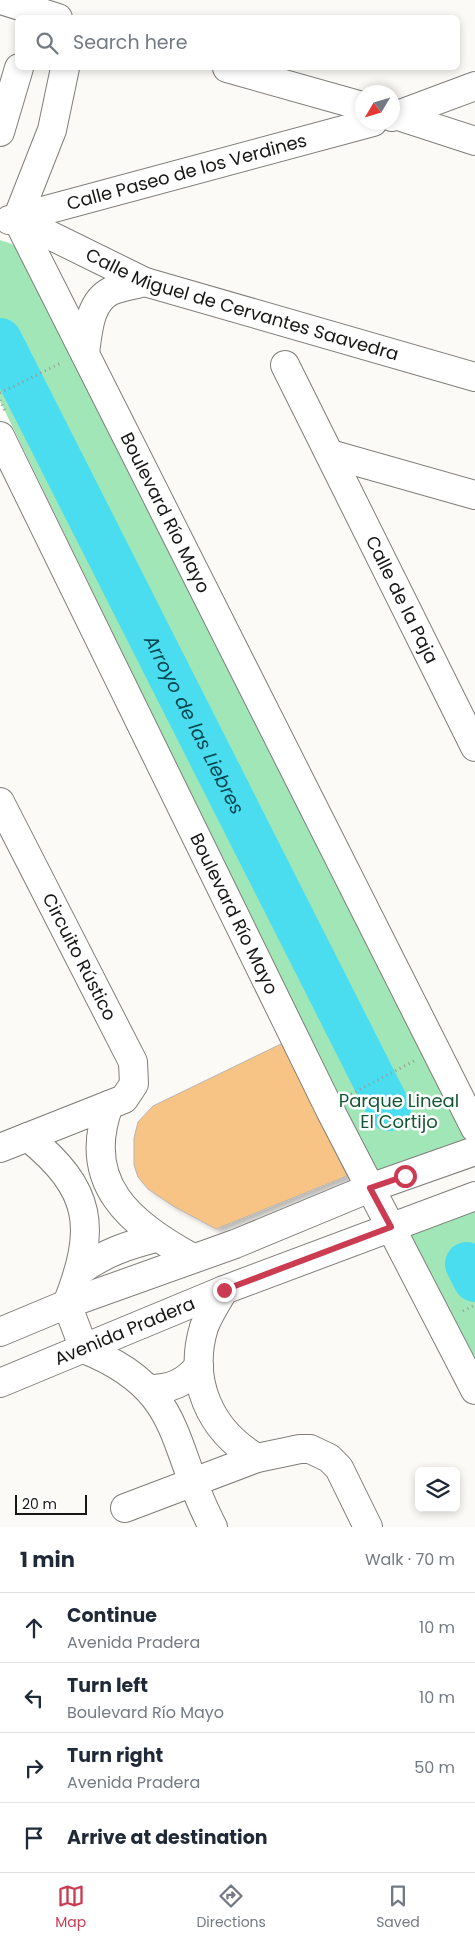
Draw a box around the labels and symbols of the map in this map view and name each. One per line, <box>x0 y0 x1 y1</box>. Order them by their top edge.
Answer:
north arrow <box>355 85 400 130</box>
street label: Calle Paseo de los Verdines <box>64 127 309 216</box>
street label: Calle Miguel de Cervantes Saavedra <box>82 242 402 366</box>
street label: Boulevard Río Mayo <box>115 428 216 597</box>
street label: Calle de la Paja <box>360 531 444 667</box>
water label: Arroyo de las Liebres <box>137 630 251 819</box>
street label: Boulevard Río Mayo <box>184 829 284 998</box>
street label: Circuito Rústico <box>37 889 123 1025</box>
park label: Parque Lineal El Cortijo <box>339 1088 459 1134</box>
route start <box>394 1165 417 1188</box>
route end <box>213 1279 236 1302</box>
street label: Avenida Pradera <box>50 1290 199 1371</box>
scale bar <box>15 1492 88 1515</box>

